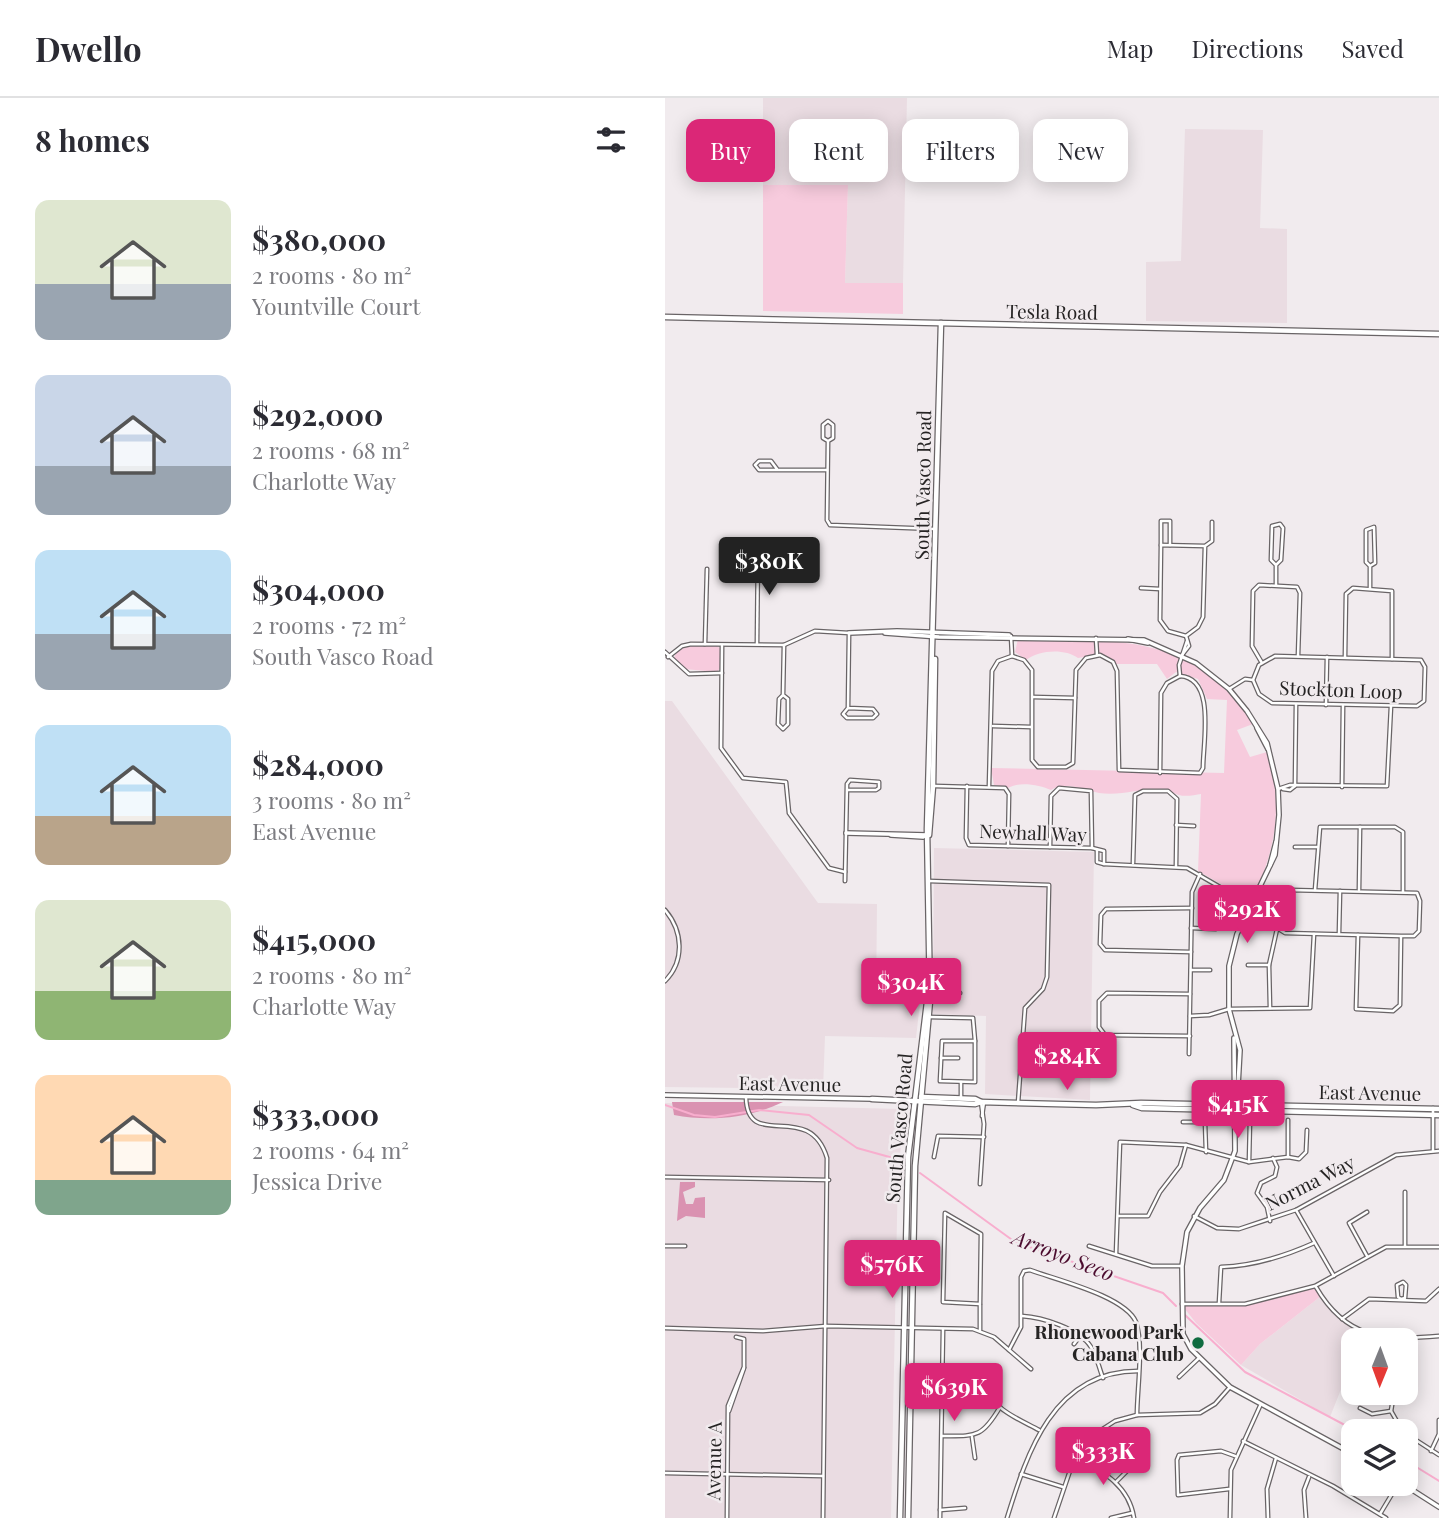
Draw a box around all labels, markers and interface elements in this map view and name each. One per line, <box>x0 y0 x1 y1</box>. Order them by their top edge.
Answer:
text: Dwello <box>35 26 142 70</box>
text: Map <box>1107 32 1153 64</box>
text: Directions <box>1191 32 1304 64</box>
text: Saved <box>1342 32 1404 64</box>
chip: Buy <box>686 119 775 182</box>
chip: Rent <box>789 119 888 182</box>
chip: Filters <box>902 119 1019 182</box>
chip: New <box>1033 119 1128 182</box>
text: 8 homes <box>35 120 150 160</box>
icon: filters <box>592 121 630 159</box>
text: $380,000 <box>252 219 386 259</box>
icon: home <box>91 228 175 312</box>
text: 2 rooms · 80 m² <box>252 259 412 290</box>
text: Yountville Court <box>252 290 420 321</box>
street label: Tesla Road <box>1006 297 1098 325</box>
text: $292,000 <box>252 394 383 434</box>
icon: home <box>91 403 175 487</box>
street label: South Vasco Road <box>908 410 936 560</box>
text: 2 rooms · 68 m² <box>252 434 410 465</box>
text: Charlotte Way <box>252 465 396 496</box>
pin: $380K <box>720 538 818 597</box>
text: $380K <box>735 544 803 575</box>
text: $304,000 <box>252 569 385 609</box>
icon: home <box>91 578 175 662</box>
text: 2 rooms · 72 m² <box>252 609 406 640</box>
text: South Vasco Road <box>252 640 434 671</box>
street label: Stockton Loop <box>1279 674 1403 704</box>
text: $284,000 <box>252 744 384 784</box>
icon: home <box>91 753 175 837</box>
text: 3 rooms · 80 m² <box>252 784 411 815</box>
text: East Avenue <box>252 815 376 846</box>
street label: Newhall Way <box>979 817 1088 847</box>
pin: $292K <box>1198 886 1296 945</box>
text: $292K <box>1214 892 1280 923</box>
text: $415,000 <box>252 919 376 959</box>
icon: home <box>91 928 175 1012</box>
pin: $304K <box>862 958 960 1018</box>
text: 2 rooms · 80 m² <box>252 959 412 990</box>
text: $304K <box>877 965 945 996</box>
text: Charlotte Way <box>252 990 396 1021</box>
pin: $284K <box>1018 1032 1116 1092</box>
text: $284K <box>1034 1039 1100 1070</box>
street label: South Vasco Road <box>879 1052 917 1204</box>
street label: East Avenue <box>738 1069 842 1097</box>
street label: East Avenue <box>1318 1078 1422 1106</box>
pin: $415K <box>1189 1080 1287 1140</box>
text: $415K <box>1208 1087 1268 1118</box>
text: $333,000 <box>252 1094 379 1134</box>
icon: home <box>91 1103 175 1187</box>
text: 2 rooms · 64 m² <box>252 1134 409 1165</box>
street label: Norma Way <box>1260 1148 1359 1216</box>
text: Jessica Drive <box>252 1165 382 1196</box>
water label: Arroyo Seco <box>1007 1221 1118 1286</box>
pin: $576K <box>843 1240 941 1300</box>
text: $576K <box>860 1247 924 1278</box>
place label: Rhonewood Park Cabana Club <box>1034 1318 1185 1366</box>
north arrow <box>1341 1328 1417 1405</box>
map controls <box>1341 1328 1418 1496</box>
marker: Rhonewood Park Cabana Club <box>1190 1335 1206 1351</box>
pin: $639K <box>905 1364 1003 1423</box>
text: $639K <box>921 1370 987 1401</box>
button: layers <box>1341 1419 1418 1496</box>
street label: Avenue A <box>699 1420 727 1502</box>
pin: $333K <box>1054 1428 1152 1487</box>
text: $333K <box>1071 1434 1135 1465</box>

